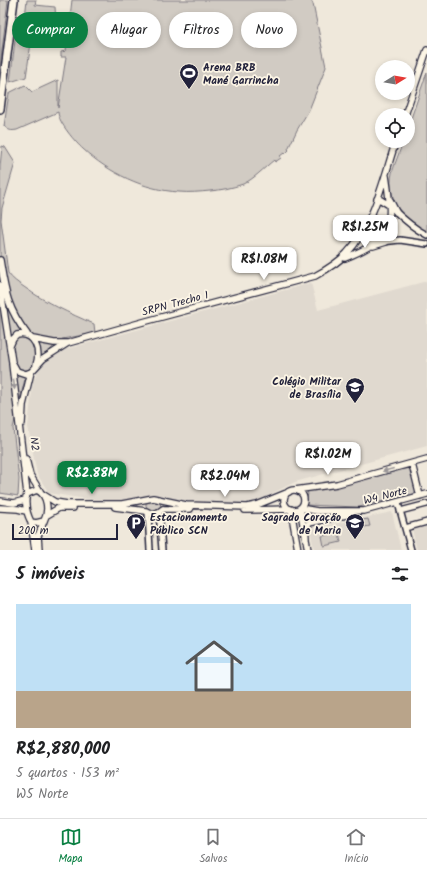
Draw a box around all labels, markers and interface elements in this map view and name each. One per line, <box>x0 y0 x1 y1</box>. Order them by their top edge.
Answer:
chip: Comprar <box>12 12 88 48</box>
chip: Alugar <box>96 12 161 48</box>
chip: Filtros <box>169 12 233 48</box>
chip: Novo <box>241 12 297 48</box>
place label: Arena BRB Mané Garrincha <box>203 59 279 90</box>
north arrow <box>375 60 415 100</box>
map controls <box>375 60 415 148</box>
sports icon: Arena BRB Mané Garrincha <box>178 62 200 90</box>
button: locate <box>375 108 415 148</box>
pin: R$1.25M <box>328 215 402 249</box>
text: R$1.25M <box>342 217 388 238</box>
pin: R$1.08M <box>227 247 301 281</box>
text: R$1.08M <box>241 249 287 270</box>
street label: SRPN Trecho 1 <box>140 286 211 321</box>
place label: Colégio Militar de Brasília <box>272 373 342 404</box>
school or university icon: Colégio Militar de Brasília <box>344 376 366 404</box>
one-way arrow <box>11 378 18 390</box>
street label: N2 <box>24 436 44 452</box>
pin: R$1.02M <box>291 442 365 476</box>
text: R$1.02M <box>305 444 351 465</box>
pin: R$2.88M <box>55 461 129 495</box>
text: R$2.88M <box>66 463 118 484</box>
pin: R$2.04M <box>188 464 262 498</box>
text: R$2.04M <box>200 466 250 487</box>
one-way arrow <box>382 467 394 473</box>
street label: W4 Norte <box>362 482 409 510</box>
place label: Estacionamento Público SCN <box>150 509 227 540</box>
place label: Sagrado Coração de Maria <box>262 509 341 540</box>
parking icon: Estacionamento Público SCN <box>125 512 147 540</box>
school or university icon: Sagrado Coração de Maria <box>344 512 366 540</box>
scale bar <box>12 522 118 541</box>
text: 200 m <box>18 522 49 540</box>
text: 5 imóveis <box>16 561 85 588</box>
icon: filters <box>389 563 411 585</box>
icon: home <box>178 630 250 702</box>
text: R$2,880,000 <box>16 736 110 763</box>
text: 5 quartos · 153 m² <box>16 763 119 784</box>
text: W5 Norte <box>16 784 68 805</box>
tab: Mapa <box>58 826 83 868</box>
tab: Salvos <box>199 826 227 868</box>
tab: Início <box>344 826 369 868</box>

